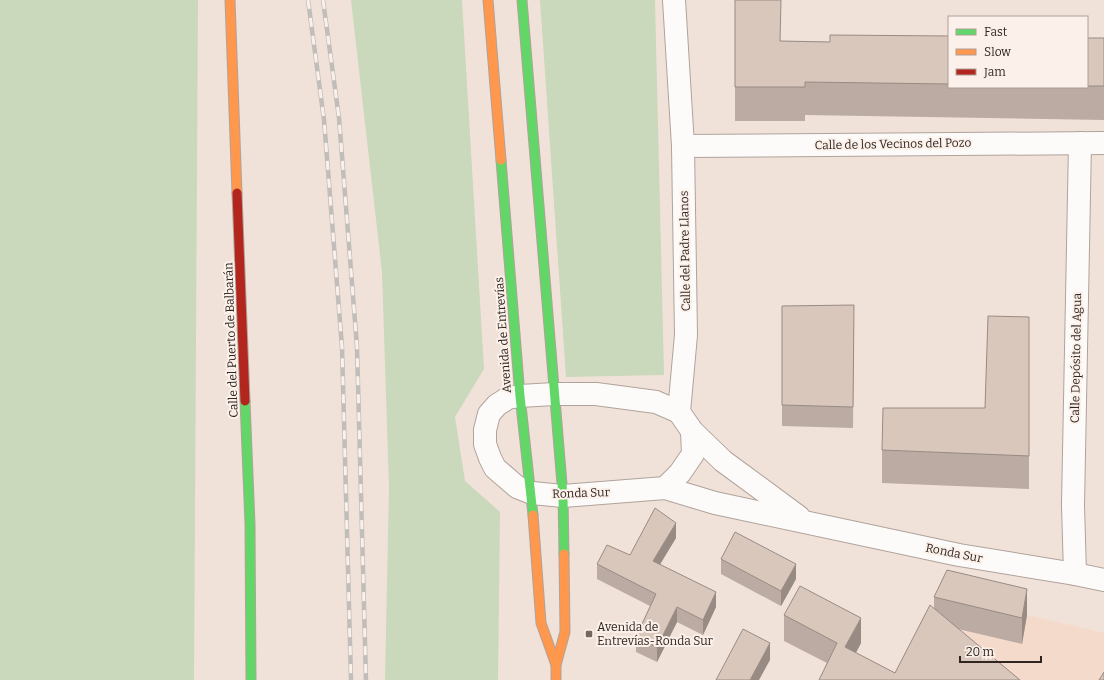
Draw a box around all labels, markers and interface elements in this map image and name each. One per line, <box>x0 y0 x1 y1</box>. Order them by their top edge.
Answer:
legend <box>948 16 1088 88</box>
text: Fast <box>984 25 1008 39</box>
text: Slow <box>984 45 1011 59</box>
text: Jam <box>983 65 1006 79</box>
street label: Calle de los Vecinos del Pozo <box>814 136 972 152</box>
street label: Calle del Padre Llanos <box>677 190 693 311</box>
street label: Calle del Puerto de Balbarán <box>221 262 241 418</box>
street label: Avenida de Entrevías <box>492 276 514 394</box>
street label: Calle Depósito del Agua <box>1068 292 1084 423</box>
street label: Ronda Sur <box>552 485 611 501</box>
street label: Ronda Sur <box>924 541 984 566</box>
place label: Avenida de Entrevías-Ronda Sur <box>597 620 714 648</box>
marker: Avenida de Entrevías-Ronda Sur <box>584 629 594 639</box>
scale bar <box>960 638 1041 664</box>
text: 20 m <box>966 645 995 659</box>

